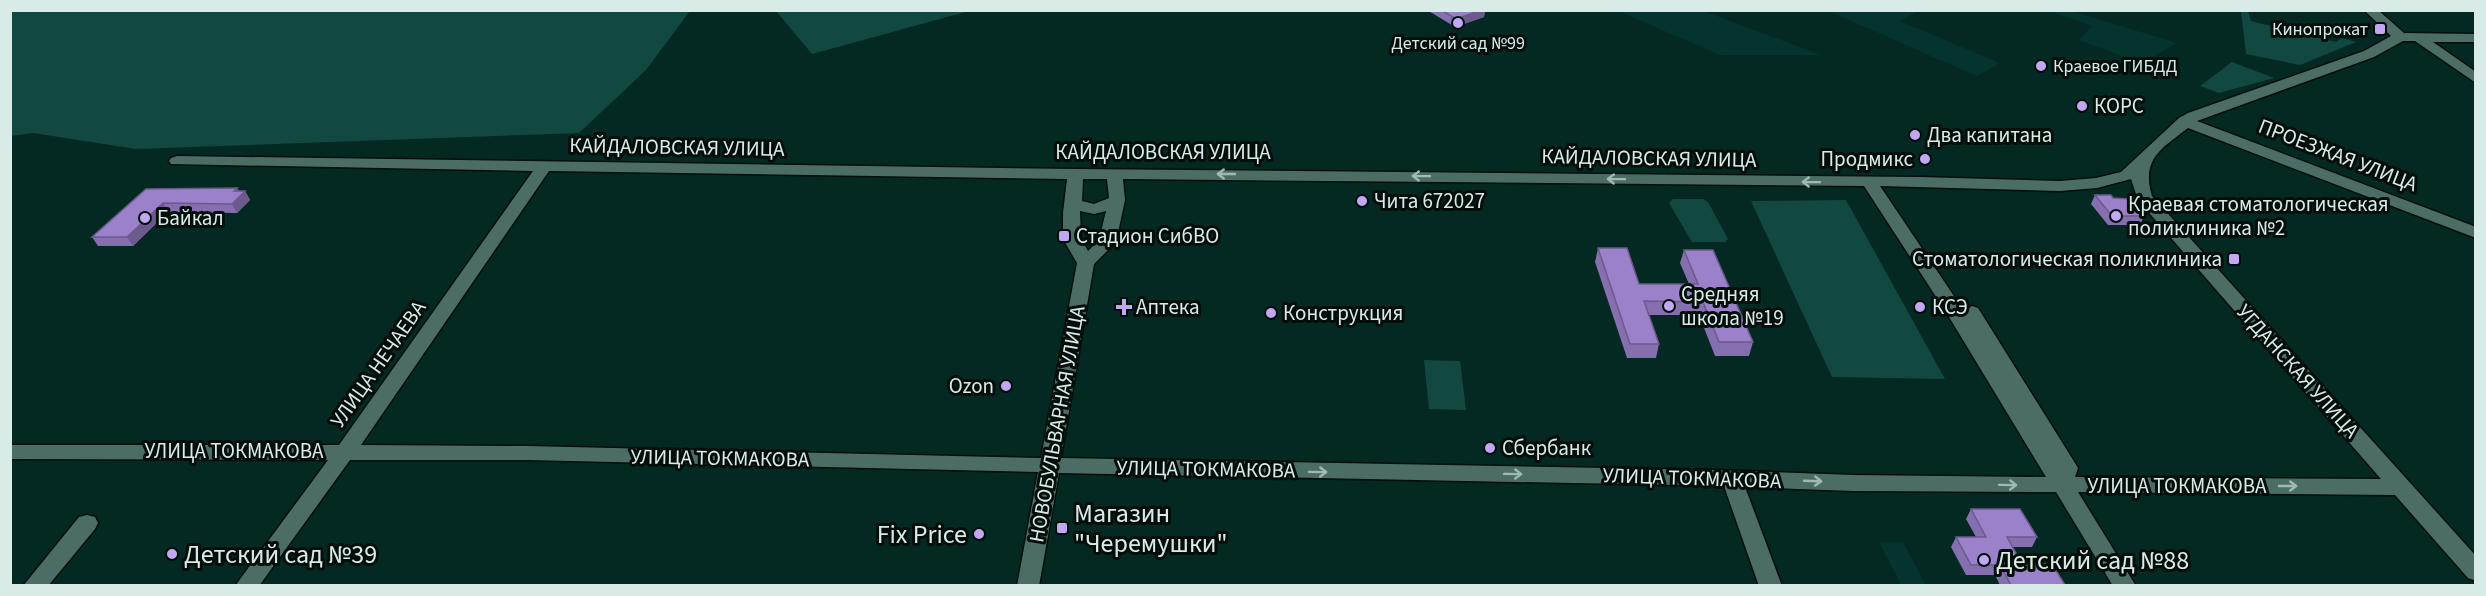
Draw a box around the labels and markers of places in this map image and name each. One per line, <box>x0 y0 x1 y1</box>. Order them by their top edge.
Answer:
marker: Детский сад №99 <box>1451 16 1465 30</box>
place label: Кинопрокат <box>2272 17 2368 42</box>
marker: Кинопрокат <box>2373 22 2387 36</box>
place label: Детский сад №99 <box>1391 31 1525 56</box>
place label: Краевое ГИБДД <box>2053 54 2178 79</box>
marker: Краевое ГИБДД <box>2034 59 2048 73</box>
place label: КОРС <box>2094 91 2144 121</box>
marker: КОРС <box>2075 99 2089 113</box>
place label: Два капитана <box>1927 120 2052 150</box>
marker: Два капитана <box>1908 128 1922 142</box>
place label: Продмикс <box>1820 144 1913 174</box>
marker: Продмикс <box>1918 152 1932 166</box>
place label: Чита 672027 <box>1374 186 1485 216</box>
place label: Краевая стоматологическая поликлиника №2 <box>2128 189 2389 243</box>
marker: Чита 672027 <box>1355 194 1369 208</box>
place label: Байкал <box>157 203 224 233</box>
marker: Краевая стоматологическая поликлиника №2 <box>2109 209 2123 223</box>
marker: Байкал <box>138 211 152 225</box>
place label: Стадион СибВО <box>1076 221 1219 251</box>
marker: Стадион СибВО <box>1057 229 1071 243</box>
place label: Стоматологическая поликлиника <box>1912 244 2222 274</box>
marker: Стоматологическая поликлиника <box>2227 252 2241 266</box>
place label: Средняя школа №19 <box>1681 279 1784 333</box>
place label: Аптека <box>1136 292 1200 322</box>
place label: КСЭ <box>1932 292 1968 322</box>
place label: Конструкция <box>1283 298 1403 328</box>
marker: Средняя школа №19 <box>1662 299 1676 313</box>
marker: Аптека <box>1117 300 1131 314</box>
marker: КСЭ <box>1913 300 1927 314</box>
marker: Конструкция <box>1264 306 1278 320</box>
place label: Ozon <box>949 371 994 401</box>
marker: Ozon <box>999 379 1013 393</box>
place label: Сбербанк <box>1502 433 1592 463</box>
marker: Сбербанк <box>1483 441 1497 455</box>
place label: Магазин "Черемушки" <box>1074 495 1228 562</box>
place label: Fix Price <box>877 516 967 553</box>
marker: Магазин "Черемушки" <box>1055 521 1069 535</box>
marker: Fix Price <box>972 527 986 541</box>
place label: Детский сад №39 <box>184 536 377 573</box>
place label: Детский сад №88 <box>1996 542 2189 579</box>
marker: Детский сад №39 <box>165 547 179 561</box>
marker: Детский сад №88 <box>1977 553 1991 567</box>

